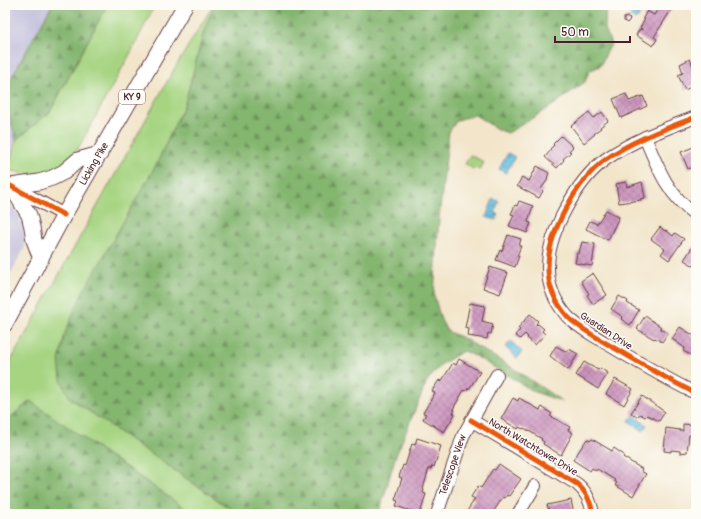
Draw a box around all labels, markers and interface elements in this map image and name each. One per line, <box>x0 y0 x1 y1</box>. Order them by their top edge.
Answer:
scale bar <box>555 18 630 44</box>
text: 50 m <box>561 25 589 40</box>
road number: KY 9 <box>119 90 145 104</box>
street label: Licking Pike <box>77 140 111 188</box>
street label: Guardian Drive <box>578 310 634 352</box>
street label: North Watchtower Drive <box>486 416 580 478</box>
street label: Telescope View <box>437 433 469 497</box>

